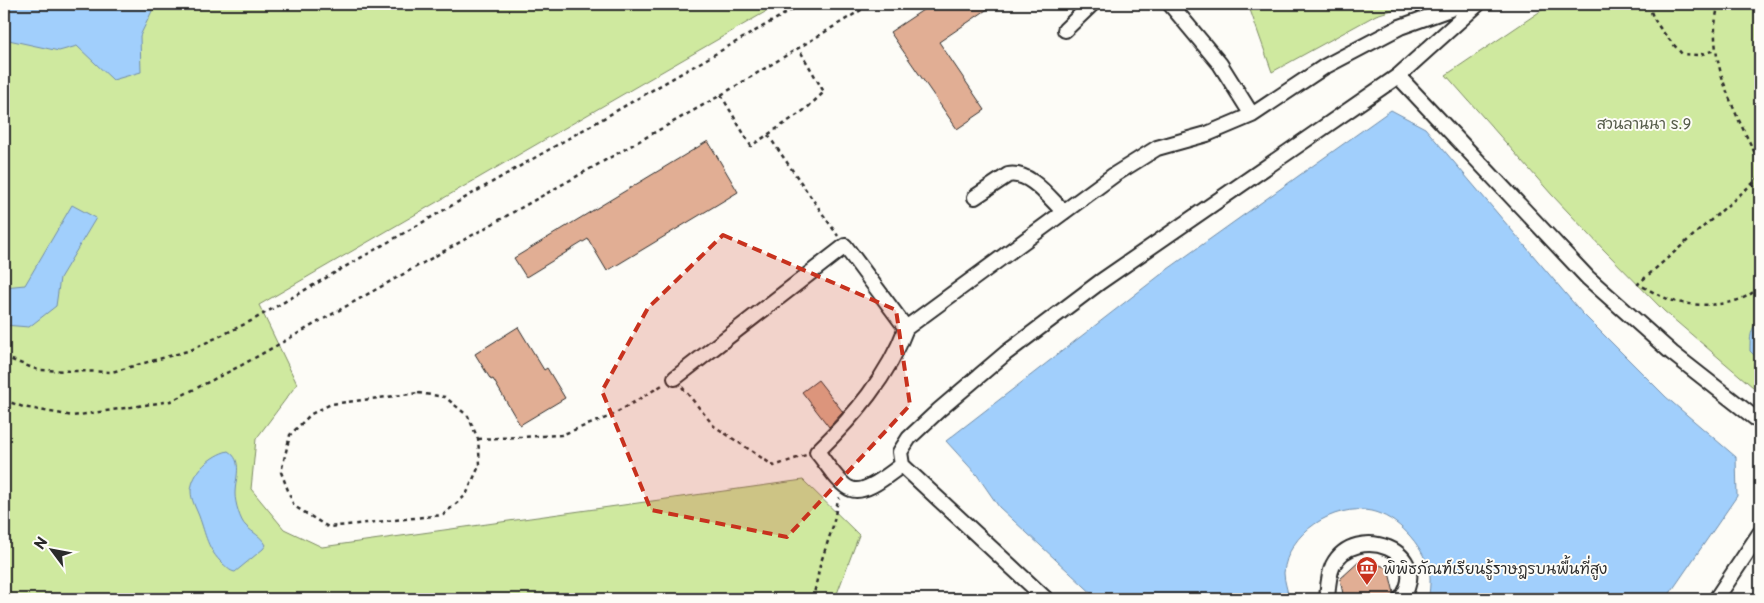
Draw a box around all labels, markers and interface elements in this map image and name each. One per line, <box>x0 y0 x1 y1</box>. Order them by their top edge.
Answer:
park label: สวนลานนา ร.9 <box>1597 111 1691 134</box>
north arrow <box>28 526 78 576</box>
text: N <box>29 533 52 553</box>
museum icon: พิพิธภัณฑ์เรียนรู้ราษฎรบนพื้นที่สูง <box>1355 555 1379 586</box>
place label: พิพิธภัณฑ์เรียนรู้ราษฎรบนพื้นที่สูง <box>1383 555 1607 580</box>

